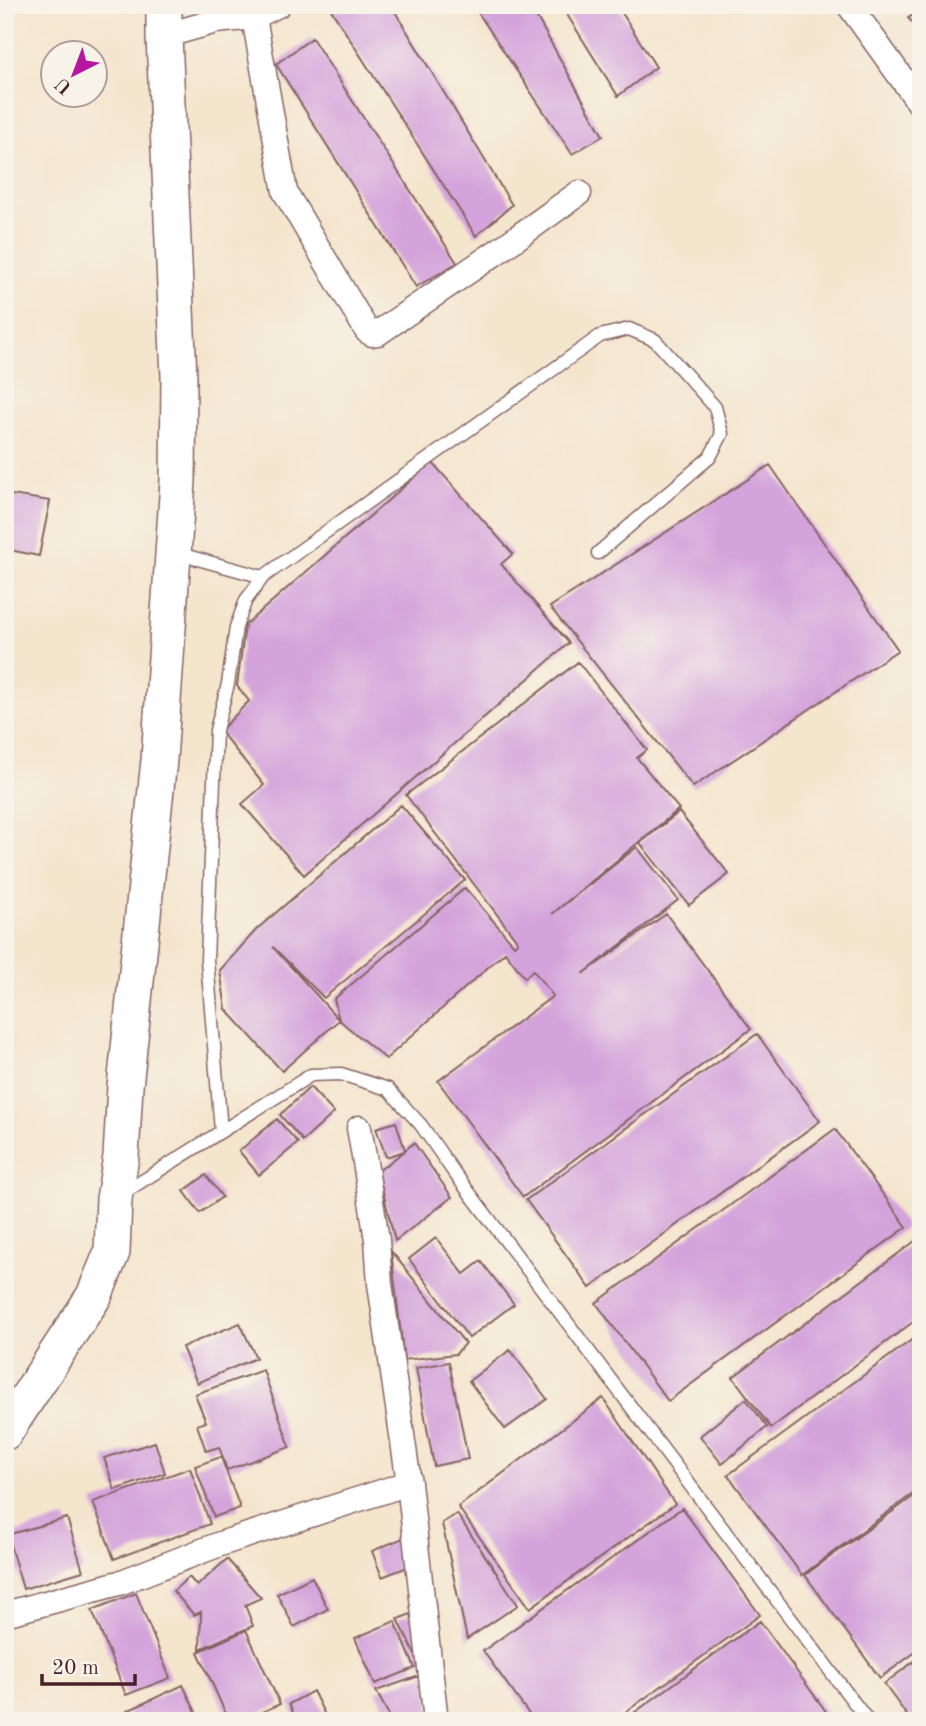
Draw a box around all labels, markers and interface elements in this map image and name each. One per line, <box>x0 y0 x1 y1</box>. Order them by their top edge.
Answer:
north arrow <box>38 38 108 108</box>
text: U <box>52 73 76 97</box>
scale bar <box>42 1642 135 1686</box>
text: 20 m <box>52 1658 99 1679</box>

